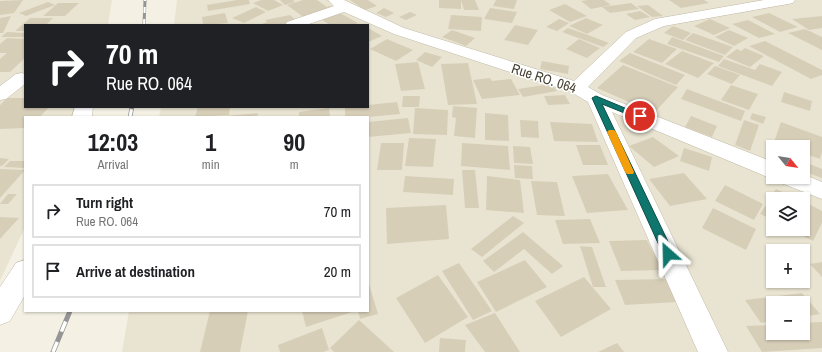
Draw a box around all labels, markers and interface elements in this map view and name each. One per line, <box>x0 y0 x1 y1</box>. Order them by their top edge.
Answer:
text: 70 m <box>106 35 158 73</box>
icon: right <box>40 40 92 92</box>
street label: Rue RO. 064 <box>509 59 579 97</box>
text: Rue RO. 064 <box>106 71 192 96</box>
pin <box>623 99 657 133</box>
icon: arrive <box>629 105 651 127</box>
text: 12:03 <box>88 126 138 158</box>
text: 1 <box>205 126 216 158</box>
text: 90 <box>283 126 305 158</box>
north arrow <box>766 140 810 184</box>
map controls <box>766 140 810 340</box>
text: Arrival <box>98 156 128 173</box>
text: min <box>202 156 220 173</box>
text: m <box>290 156 299 173</box>
text: Turn right <box>76 192 133 213</box>
button: layers <box>766 192 810 236</box>
icon: right <box>42 200 64 222</box>
text: 70 m <box>324 201 351 222</box>
text: Rue RO. 064 <box>76 213 138 230</box>
position arrow <box>647 233 689 275</box>
button: + <box>766 244 810 288</box>
icon: arrive <box>42 260 64 282</box>
text: Arrive at destination <box>76 261 195 282</box>
text: 20 m <box>324 261 351 282</box>
button: − <box>766 296 810 340</box>

